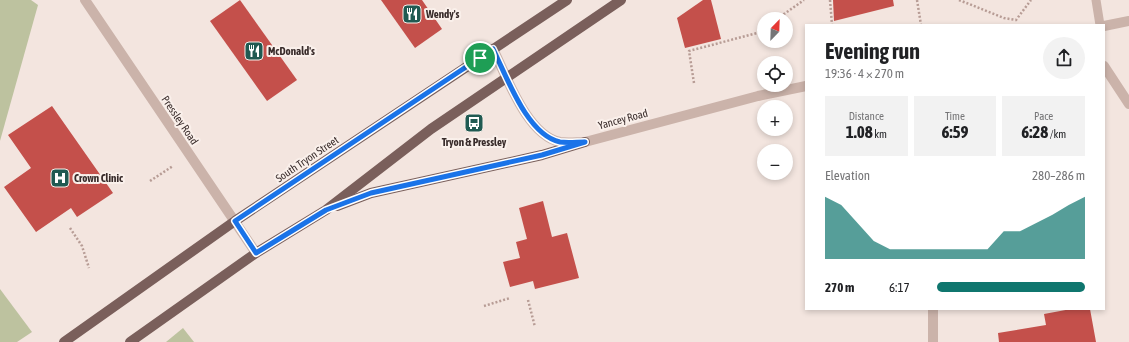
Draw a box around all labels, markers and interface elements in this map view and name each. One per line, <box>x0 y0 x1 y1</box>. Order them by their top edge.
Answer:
restaurant icon: Wendy's <box>401 3 423 25</box>
place label: Wendy's <box>425 8 460 20</box>
north arrow <box>757 12 793 48</box>
map controls <box>757 12 793 180</box>
button: share <box>1043 37 1085 79</box>
text: Evening run <box>825 38 920 64</box>
restaurant icon: McDonald's <box>243 40 265 62</box>
pin <box>463 41 497 75</box>
place label: McDonald's <box>268 45 315 57</box>
icon: arrive <box>469 47 491 69</box>
button: locate <box>757 56 793 92</box>
text: 19:36 · 4 × 270 m <box>825 66 904 81</box>
street label: Pressley Road <box>159 93 201 147</box>
button: + <box>757 100 793 136</box>
street label: Yancey Road <box>597 107 649 131</box>
text: Distance <box>849 110 884 122</box>
text: Time <box>945 110 965 122</box>
text: Pace <box>1034 110 1053 122</box>
bus stop icon: Tryon & Pressley <box>463 112 485 134</box>
text: 1.08 <box>846 122 873 142</box>
text: 6:59 <box>941 122 968 142</box>
text: 6:28 <box>1021 122 1048 142</box>
text: km <box>873 128 887 140</box>
text: /km <box>1048 128 1066 140</box>
street label: South Tryon Street <box>273 134 341 184</box>
place label: Tryon & Pressley <box>442 136 507 148</box>
button: − <box>757 144 793 180</box>
hospital icon: Crown Clinic <box>49 167 71 189</box>
text: Elevation <box>825 168 870 183</box>
text: 280–286 m <box>1032 168 1085 183</box>
place label: Crown Clinic <box>74 172 124 184</box>
text: 270 m <box>825 280 854 295</box>
text: 6:17 <box>889 280 910 295</box>

